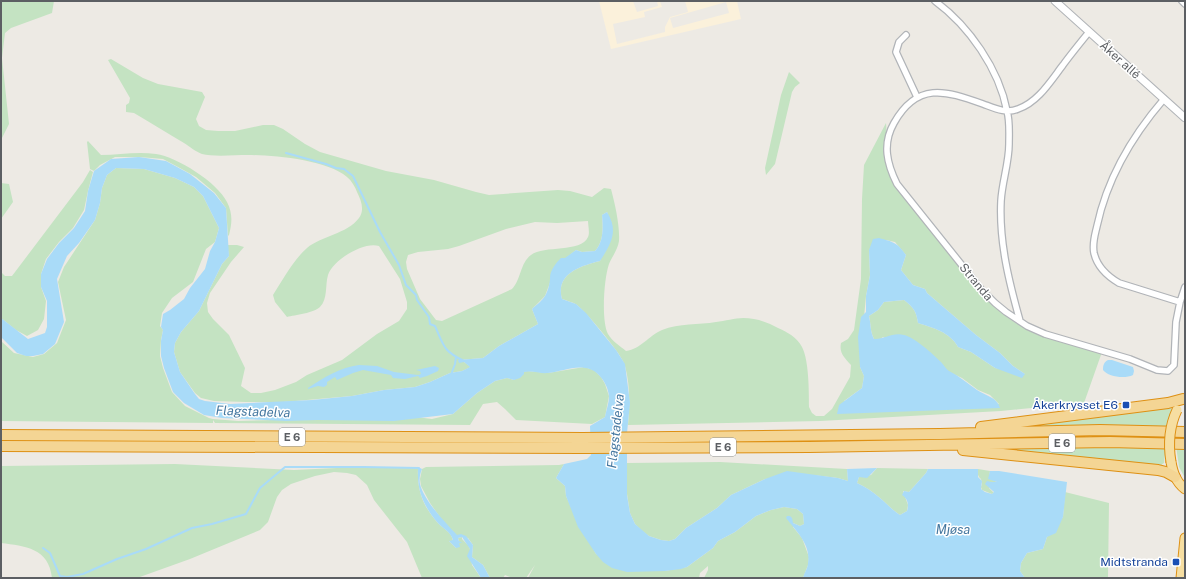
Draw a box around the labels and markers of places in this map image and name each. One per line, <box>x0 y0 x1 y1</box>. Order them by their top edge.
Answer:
place label: Åkerkrysset E6 <box>1033 398 1118 412</box>
marker: Åkerkrysset E6 <box>1121 400 1131 410</box>
place label: Midtstranda <box>1100 555 1168 569</box>
marker: Midtstranda <box>1171 557 1181 567</box>

